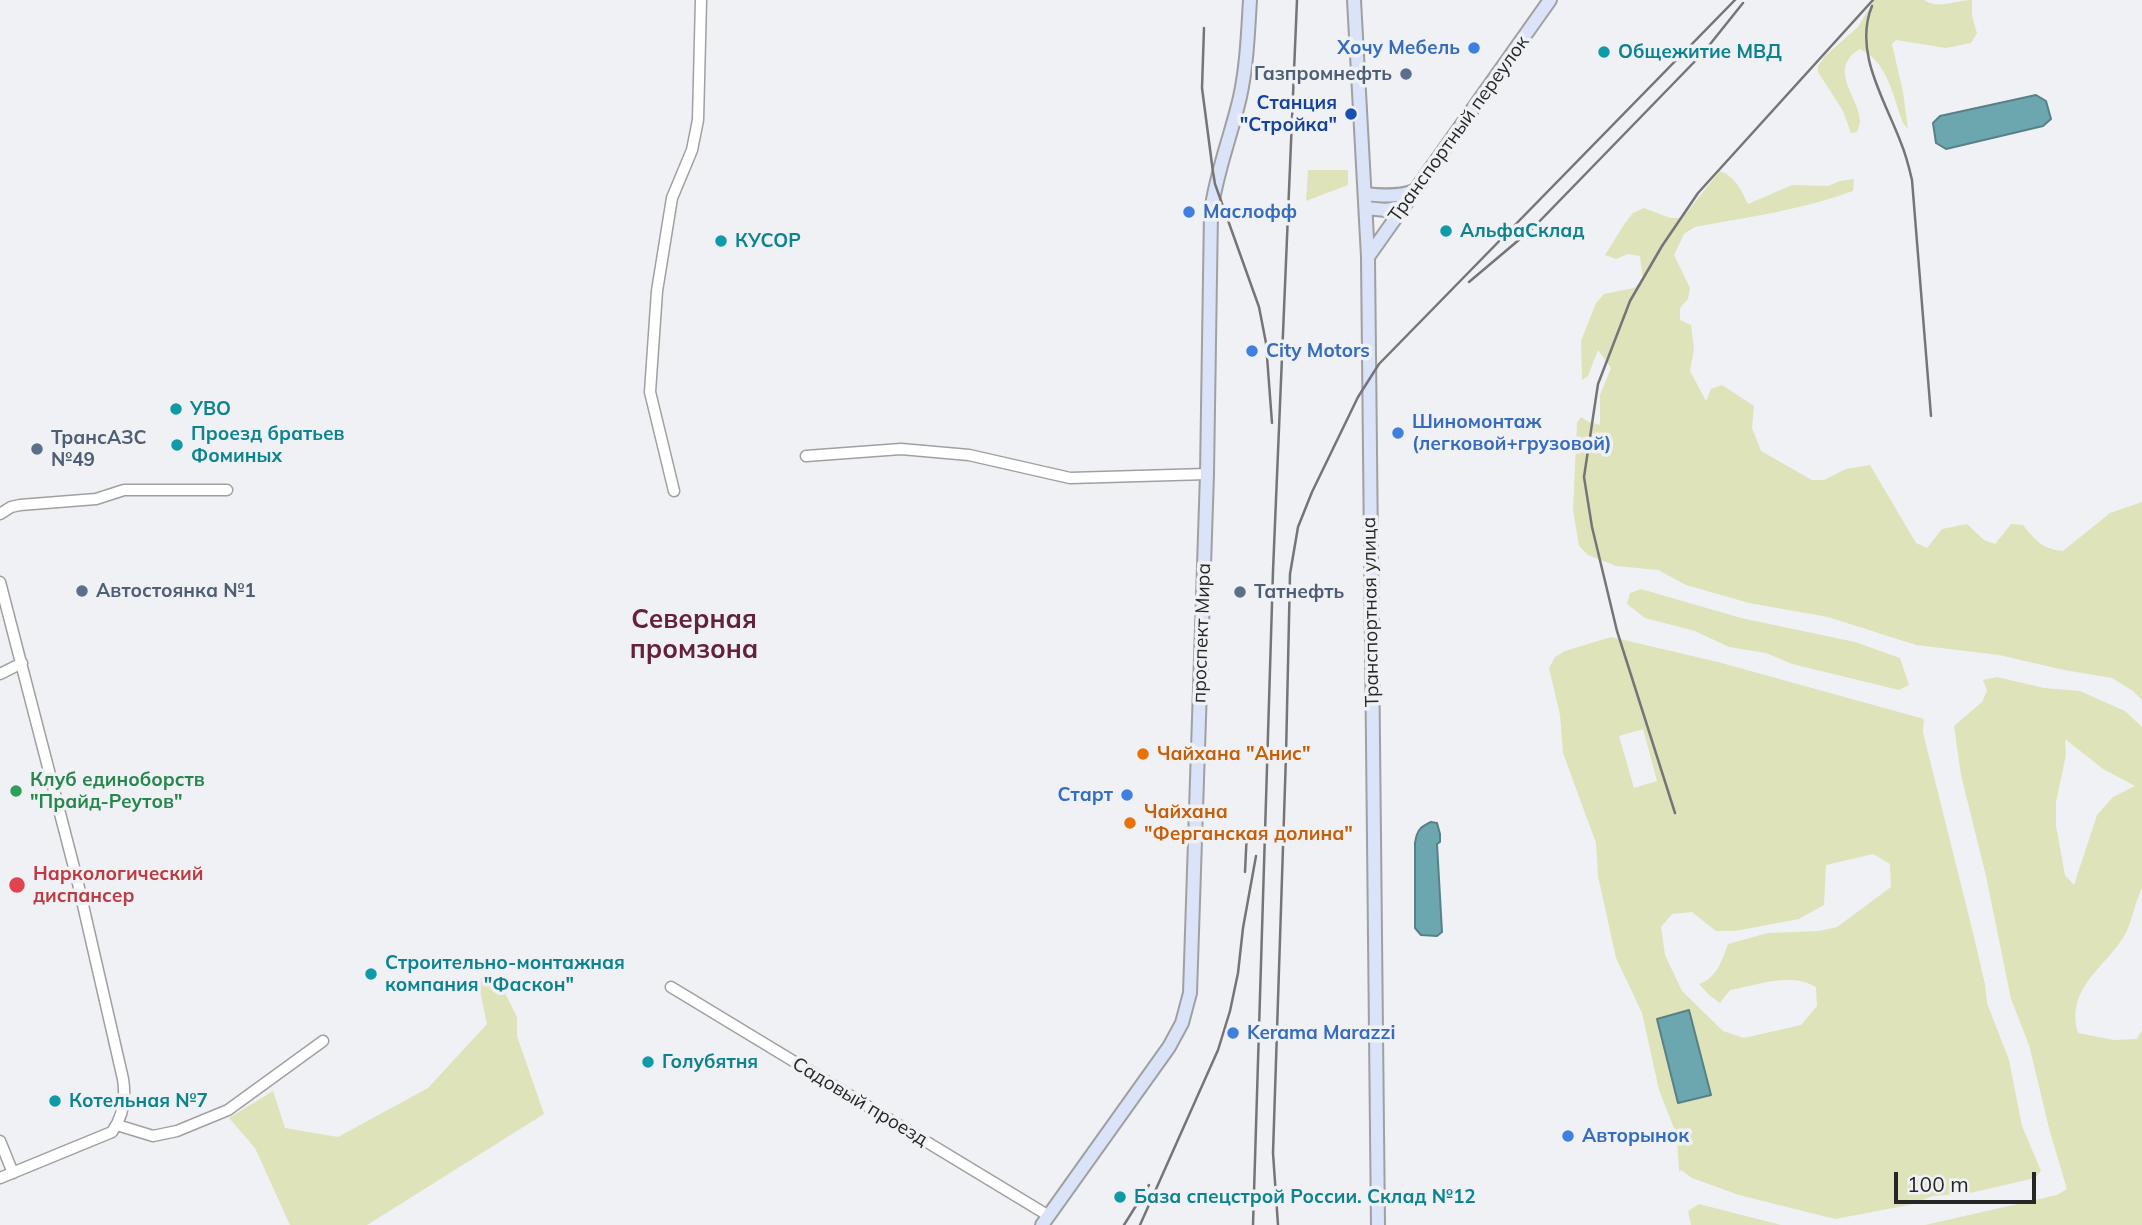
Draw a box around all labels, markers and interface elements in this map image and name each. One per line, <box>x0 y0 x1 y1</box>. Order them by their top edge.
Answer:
street label: Транспортный переулок <box>1384 32 1534 226</box>
place label: Хочу Мебель <box>1337 37 1460 59</box>
marker: Хочу Мебель <box>1466 40 1482 56</box>
place label: Общежитие МВД <box>1618 41 1782 63</box>
marker: Общежитие МВД <box>1596 44 1612 60</box>
place label: Газпромнефть <box>1254 63 1392 85</box>
marker: Газпромнефть <box>1398 66 1414 82</box>
place label: Станция "Стройка" <box>1240 92 1337 136</box>
marker: Станция "Стройка" <box>1343 106 1359 122</box>
place label: Маслофф <box>1203 201 1297 223</box>
marker: Маслофф <box>1181 204 1197 220</box>
place label: АльфаСклад <box>1460 220 1584 242</box>
marker: АльфаСклад <box>1438 223 1454 239</box>
place label: КУСОР <box>735 230 801 252</box>
marker: КУСОР <box>713 233 729 249</box>
place label: City Motors <box>1266 340 1370 362</box>
marker: City Motors <box>1244 343 1260 359</box>
place label: УВО <box>190 398 231 420</box>
marker: УВО <box>168 401 184 417</box>
place label: Шиномонтаж (легковой+грузовой) <box>1412 411 1612 455</box>
place label: Проезд братьев Фоминых <box>191 423 345 467</box>
marker: Шиномонтаж (легковой+грузовой) <box>1390 425 1406 441</box>
place label: ТрансАЗС №49 <box>51 427 146 471</box>
marker: Проезд братьев Фоминых <box>169 437 185 453</box>
marker: ТрансАЗС №49 <box>29 441 45 457</box>
street label: Транспортная улица <box>1358 517 1384 707</box>
street label: проспект Мира <box>1188 563 1216 703</box>
place label: Автостоянка №1 <box>96 580 256 602</box>
place label: Татнефть <box>1254 581 1344 603</box>
marker: Автостоянка №1 <box>74 583 90 599</box>
marker: Татнефть <box>1232 584 1248 600</box>
district label: Северная промзона <box>630 604 758 666</box>
place label: Чайхана "Анис" <box>1157 743 1310 765</box>
marker: Чайхана "Анис" <box>1135 746 1151 762</box>
place label: Клуб единоборств "Прайд-Реутов" <box>30 769 205 813</box>
marker: Клуб единоборств "Прайд-Реутов" <box>8 783 24 799</box>
place label: Старт <box>1058 784 1113 806</box>
marker: Старт <box>1119 787 1135 803</box>
place label: Чайхана "Ферганская долина" <box>1144 801 1353 845</box>
marker: Чайхана "Ферганская долина" <box>1122 815 1138 831</box>
place label: Наркологический диспансер <box>33 863 203 907</box>
marker: Наркологический диспансер <box>7 875 27 895</box>
place label: Строительно-монтажная компания "Фаскон" <box>385 952 625 996</box>
marker: Строительно-монтажная компания "Фаскон" <box>363 966 379 982</box>
place label: Kerama Marazzi <box>1247 1022 1395 1044</box>
marker: Kerama Marazzi <box>1225 1025 1241 1041</box>
place label: Голубятня <box>662 1051 758 1073</box>
street label: Садовый проезд <box>788 1053 932 1151</box>
marker: Голубятня <box>640 1054 656 1070</box>
place label: Котельная №7 <box>69 1090 208 1112</box>
marker: Котельная №7 <box>47 1093 63 1109</box>
place label: Авторынок <box>1582 1125 1689 1147</box>
marker: Авторынок <box>1560 1128 1576 1144</box>
scale bar <box>1897 1158 2039 1202</box>
text: 100 m <box>1907 1171 1969 1197</box>
place label: База спецстрой России. Склад №12 <box>1134 1186 1476 1208</box>
marker: База спецстрой России. Склад №12 <box>1112 1189 1128 1205</box>

